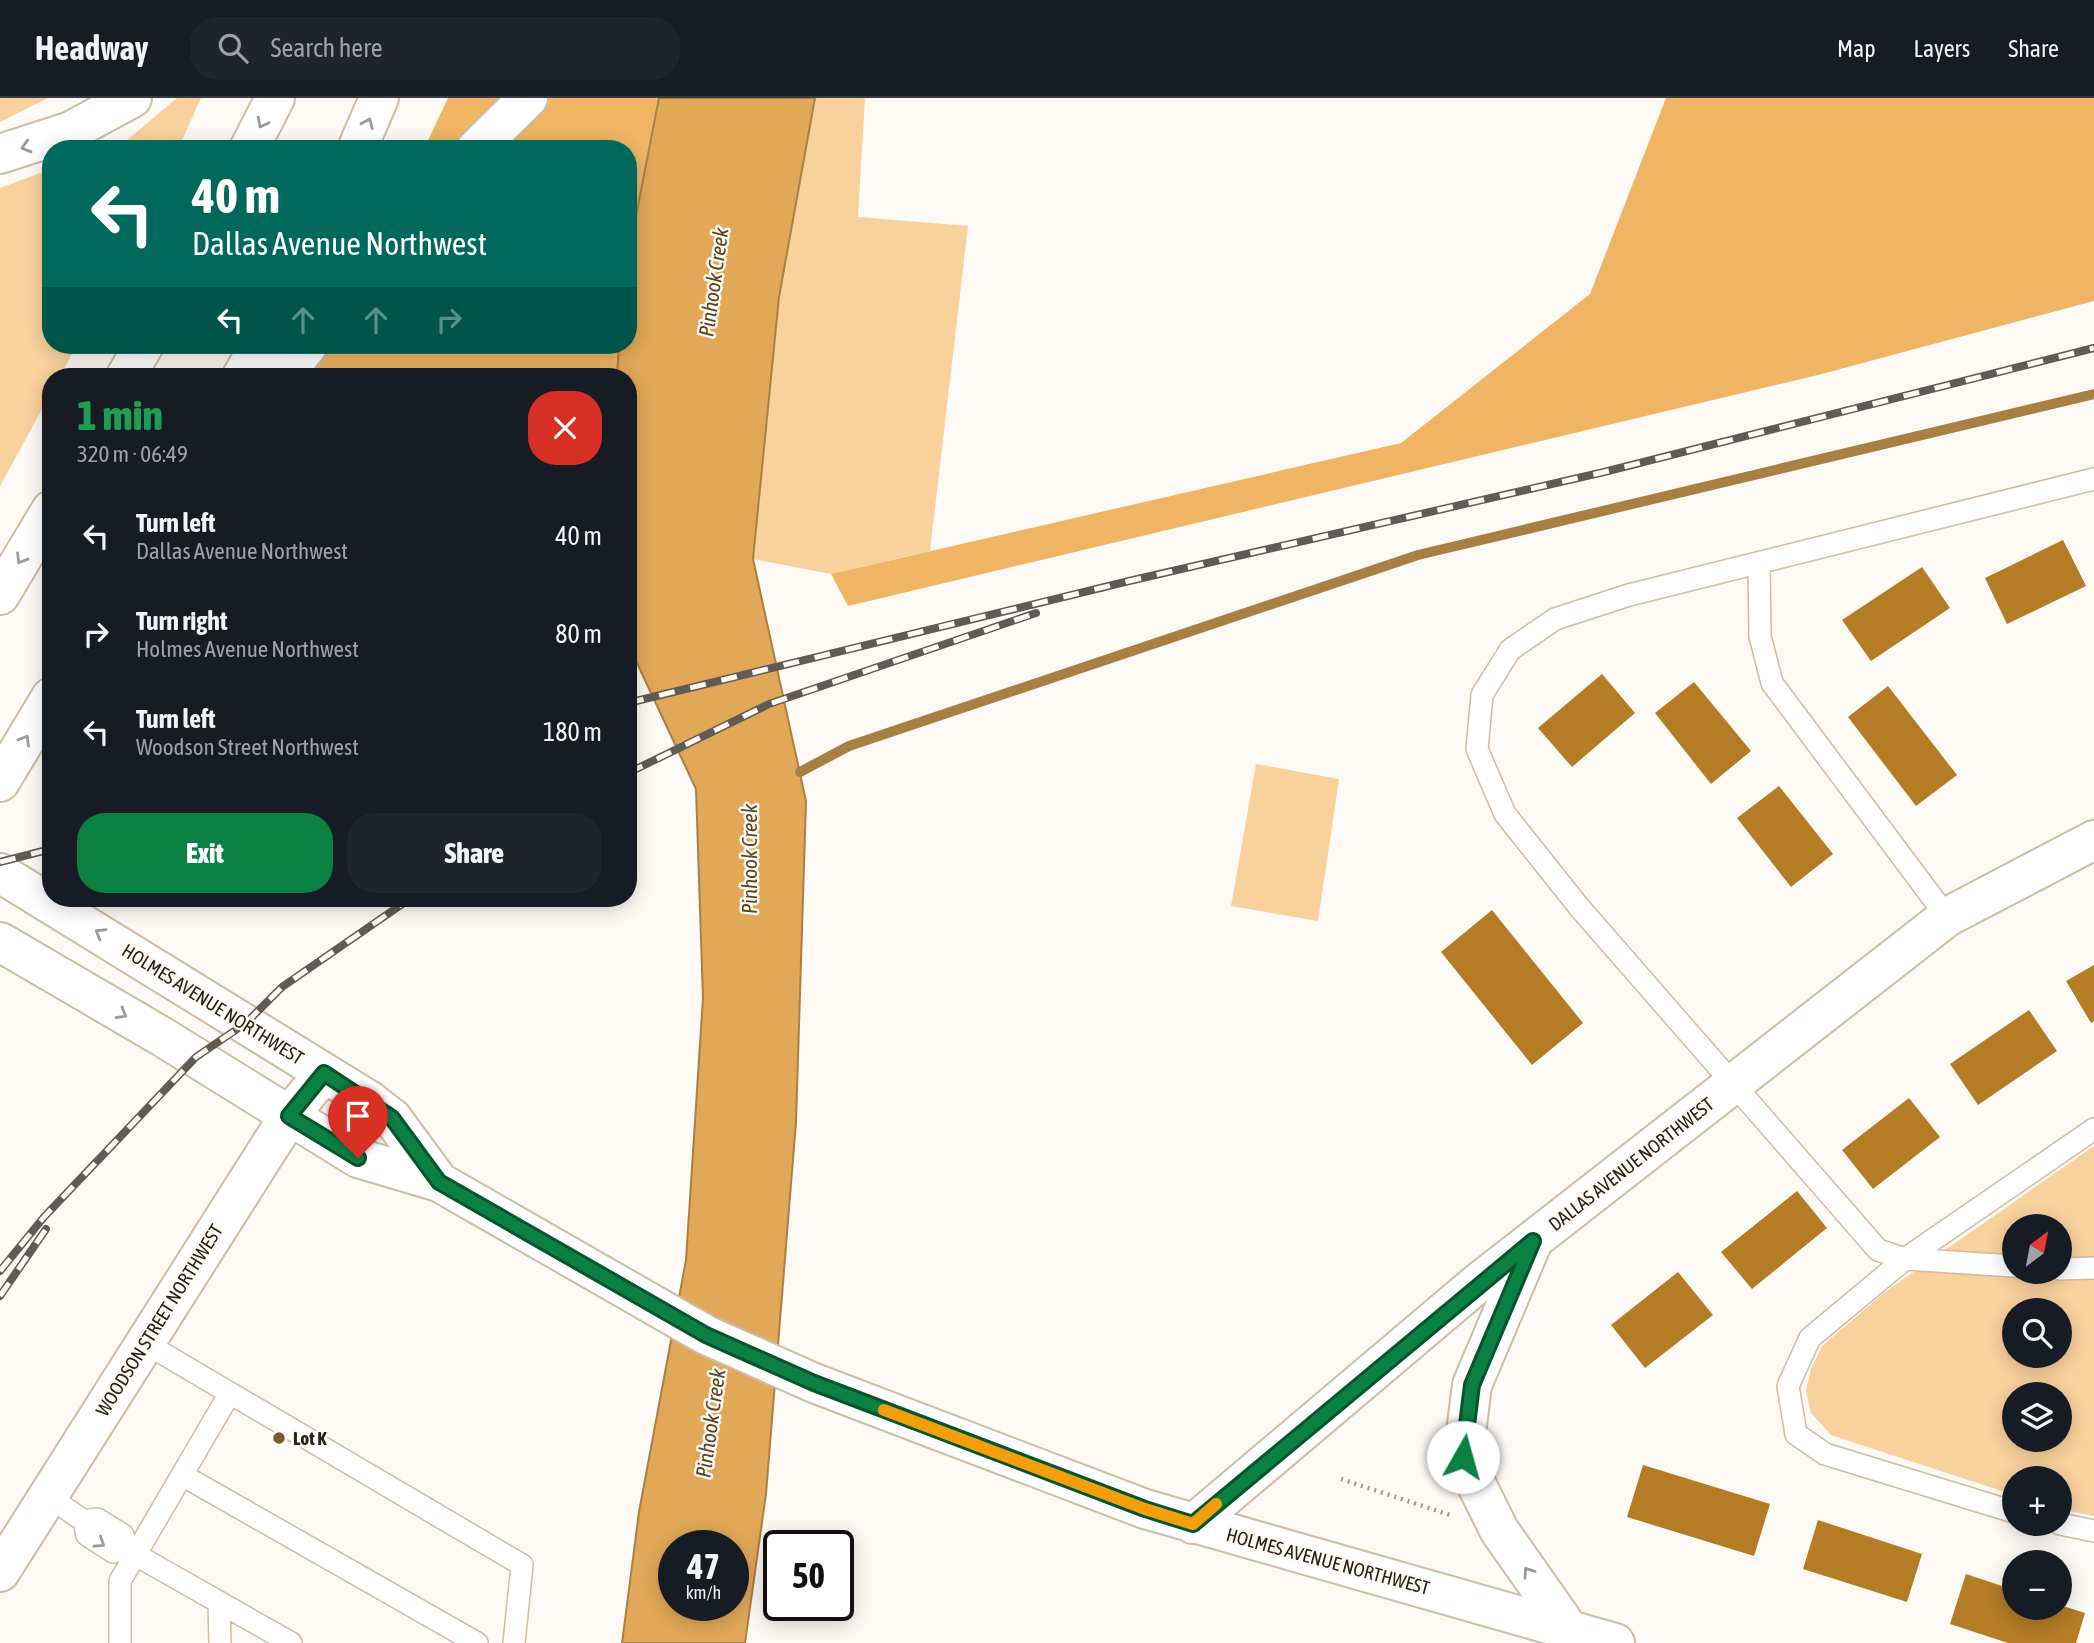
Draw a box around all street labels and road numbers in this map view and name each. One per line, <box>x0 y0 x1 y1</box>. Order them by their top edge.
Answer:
street label: HOLMES AVENUE NORTHWEST <box>118 939 308 1069</box>
street label: DALLAS AVENUE NORTHWEST <box>1544 1092 1718 1235</box>
street label: WOODSON STREET NORTHWEST <box>91 1220 227 1420</box>
street label: HOLMES AVENUE NORTHWEST <box>1224 1523 1433 1599</box>

